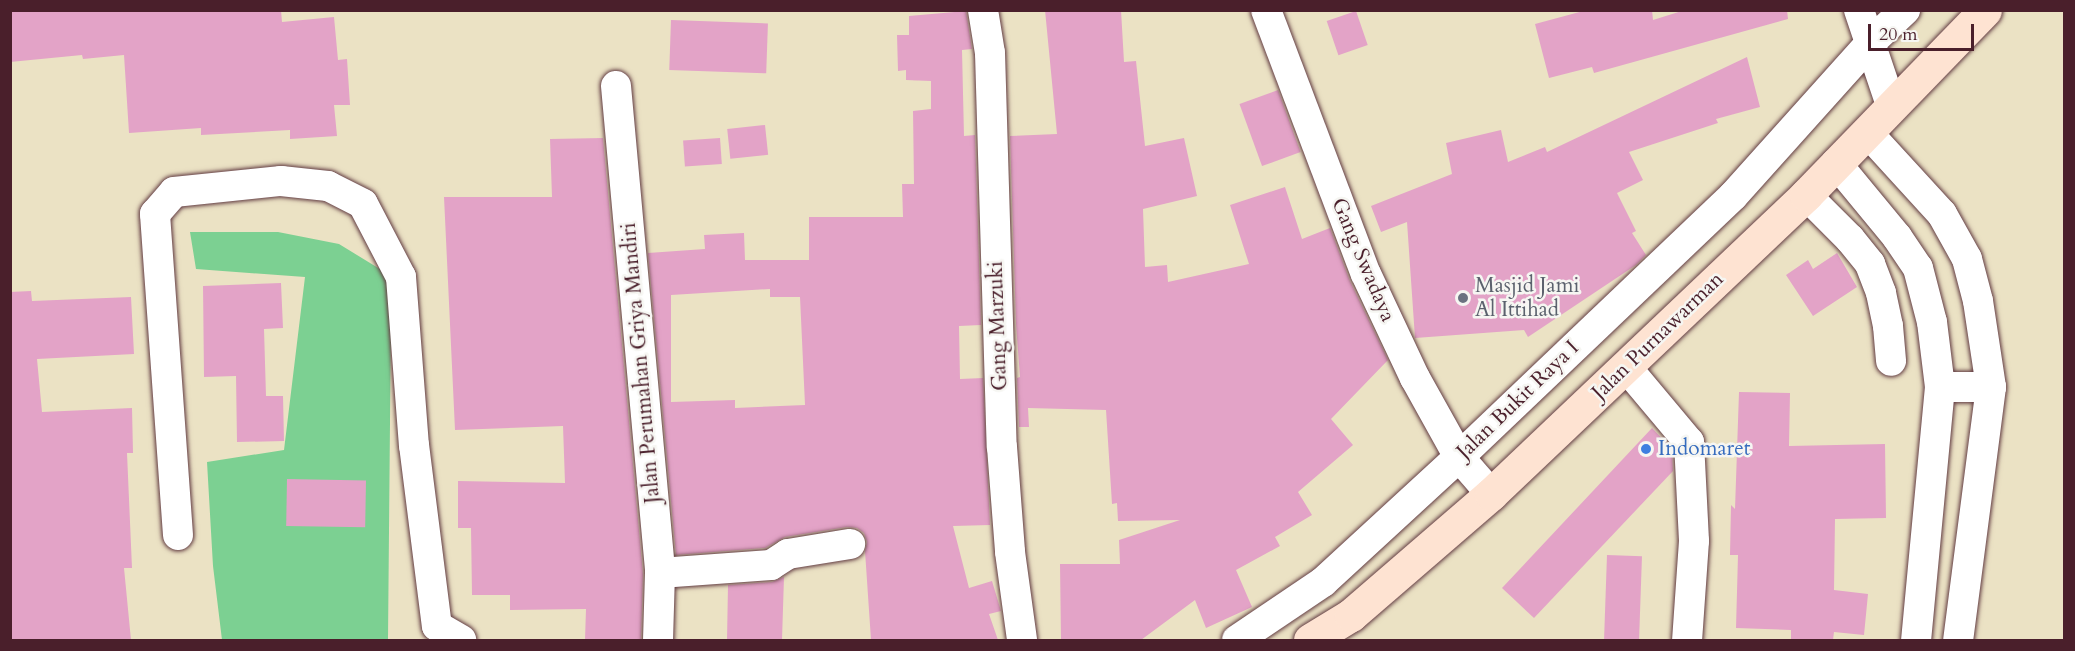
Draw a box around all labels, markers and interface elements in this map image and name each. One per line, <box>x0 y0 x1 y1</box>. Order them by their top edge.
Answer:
scale bar <box>1871 12 1978 50</box>
text: 20 m <box>1879 22 1918 47</box>
street label: Gang Swadaya <box>1326 194 1400 326</box>
street label: Jalan Perumahan Griya Mandiri <box>616 222 666 504</box>
street label: Gang Marzuki <box>983 261 1013 391</box>
street label: Jalan Purnawarman <box>1587 267 1729 405</box>
place label: Masjid Jami Al Ittihad <box>1475 273 1579 323</box>
marker: Masjid Jami Al Ittihad <box>1456 291 1470 305</box>
street label: Jalan Bukit Raya I <box>1452 335 1584 465</box>
place label: Indomaret <box>1658 436 1750 462</box>
marker: Indomaret <box>1639 442 1653 456</box>

